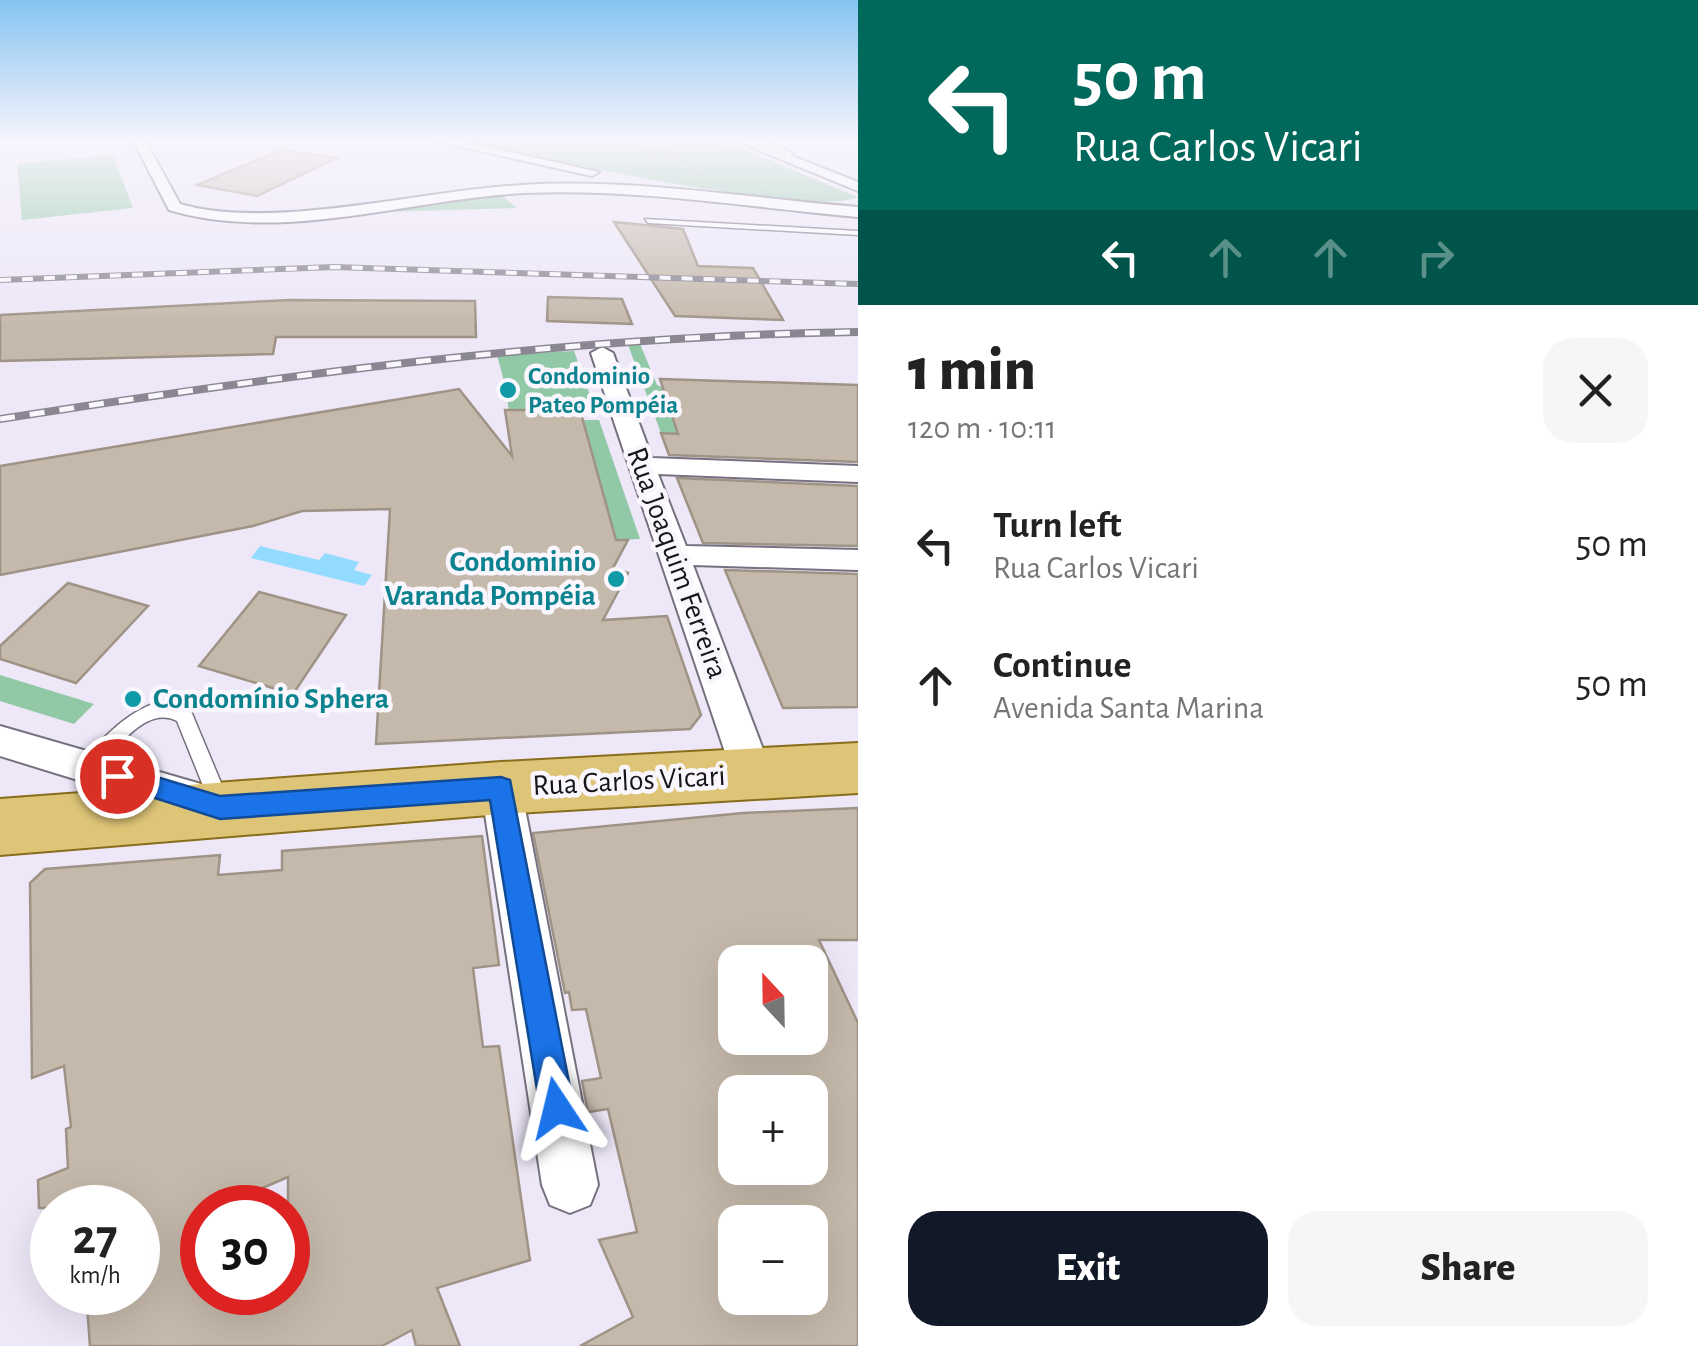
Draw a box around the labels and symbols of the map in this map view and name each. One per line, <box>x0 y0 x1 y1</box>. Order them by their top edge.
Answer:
place label: Condominio Pateo Pompéia <box>528 364 678 418</box>
marker: Condominio Pateo Pompéia <box>497 379 519 401</box>
street label: Rua Joaquim Ferreira <box>621 443 733 683</box>
place label: Condominio Varanda Pompéia <box>384 547 596 611</box>
marker: Condominio Varanda Pompéia <box>605 568 627 590</box>
place label: Condomínio Sphera <box>153 684 389 714</box>
marker: Condomínio Sphera <box>122 688 144 710</box>
pin <box>75 734 160 819</box>
street label: Rua Carlos Vicari <box>532 761 726 801</box>
north arrow <box>718 945 828 1055</box>
position arrow <box>505 1056 609 1160</box>
speed limit sign: 30 <box>180 1185 310 1315</box>

